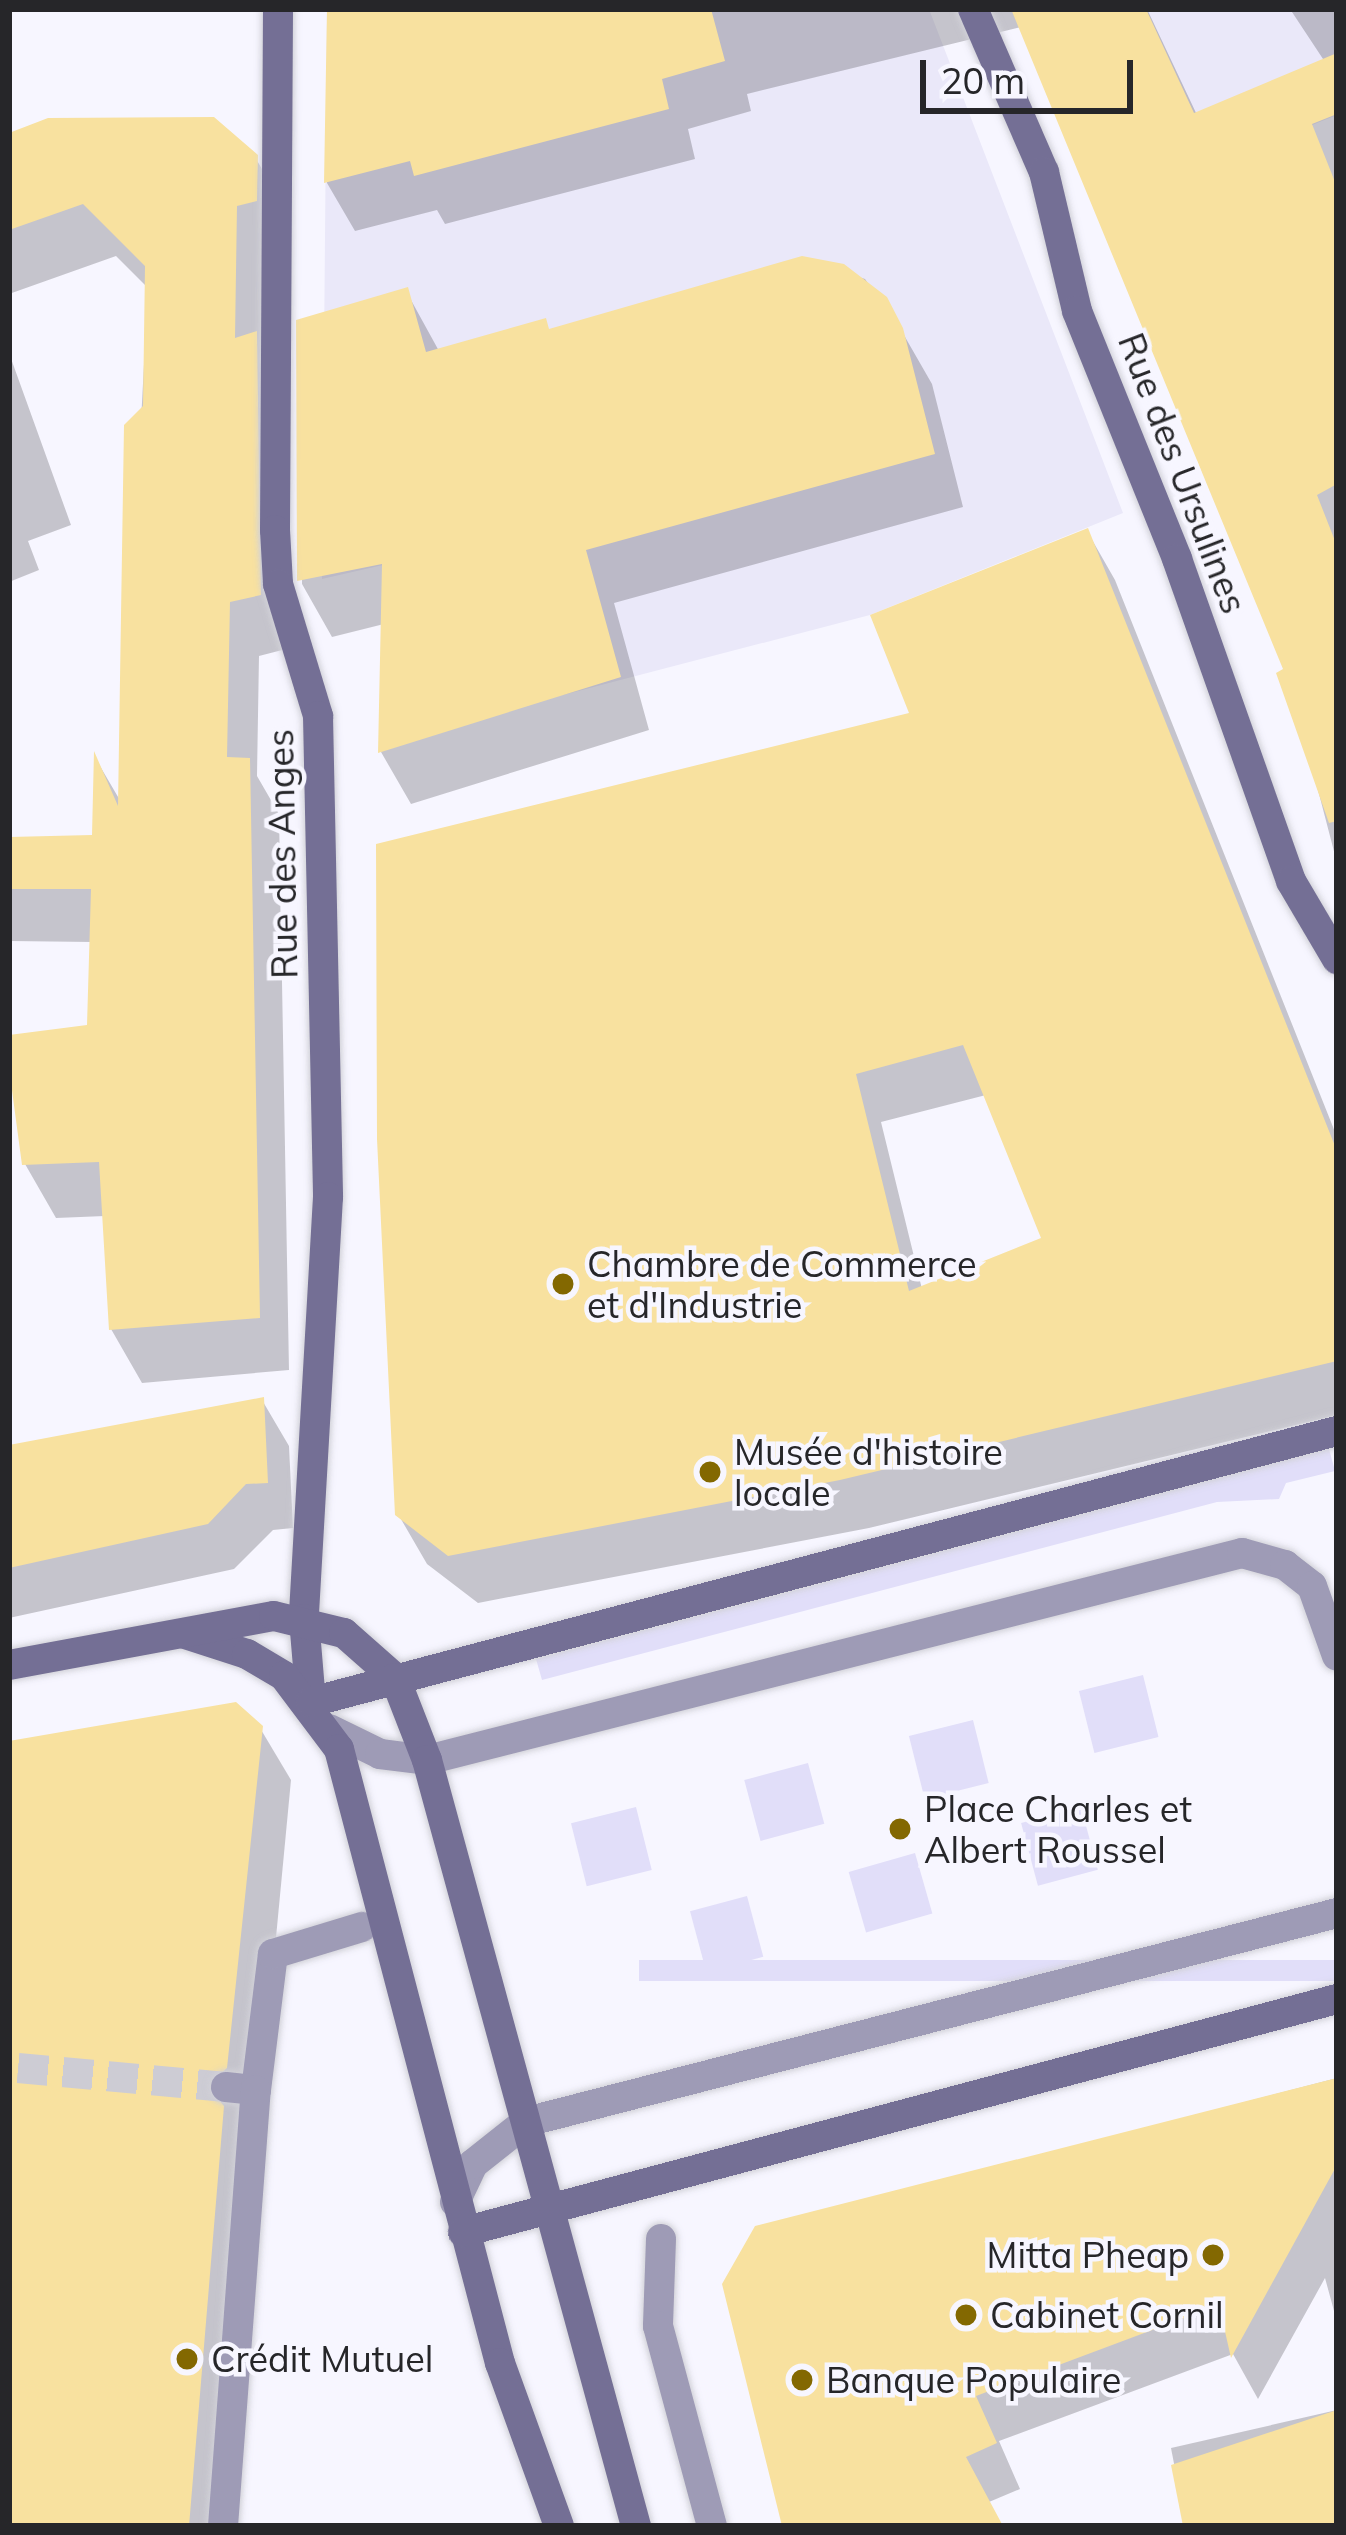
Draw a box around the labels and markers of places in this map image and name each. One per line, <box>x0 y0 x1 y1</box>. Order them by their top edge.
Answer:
place label: Chambre de Commerce et d'Industrie <box>587 1241 977 1326</box>
marker: Chambre de Commerce et d'Industrie <box>550 1271 576 1297</box>
place label: Musée d'histoire locale <box>734 1429 1003 1514</box>
marker: Musée d'histoire locale <box>697 1459 723 1485</box>
place label: Place Charles et Albert Roussel <box>924 1786 1192 1871</box>
marker: Place Charles et Albert Roussel <box>887 1816 913 1842</box>
place label: Mitta Pheap <box>987 2233 1189 2277</box>
marker: Mitta Pheap <box>1200 2242 1226 2268</box>
place label: Cabinet Cornil <box>990 2293 1224 2337</box>
marker: Cabinet Cornil <box>953 2302 979 2328</box>
place label: Crédit Mutuel <box>211 2337 433 2381</box>
marker: Crédit Mutuel <box>174 2346 200 2372</box>
place label: Banque Populaire <box>826 2358 1121 2402</box>
marker: Banque Populaire <box>789 2367 815 2393</box>

